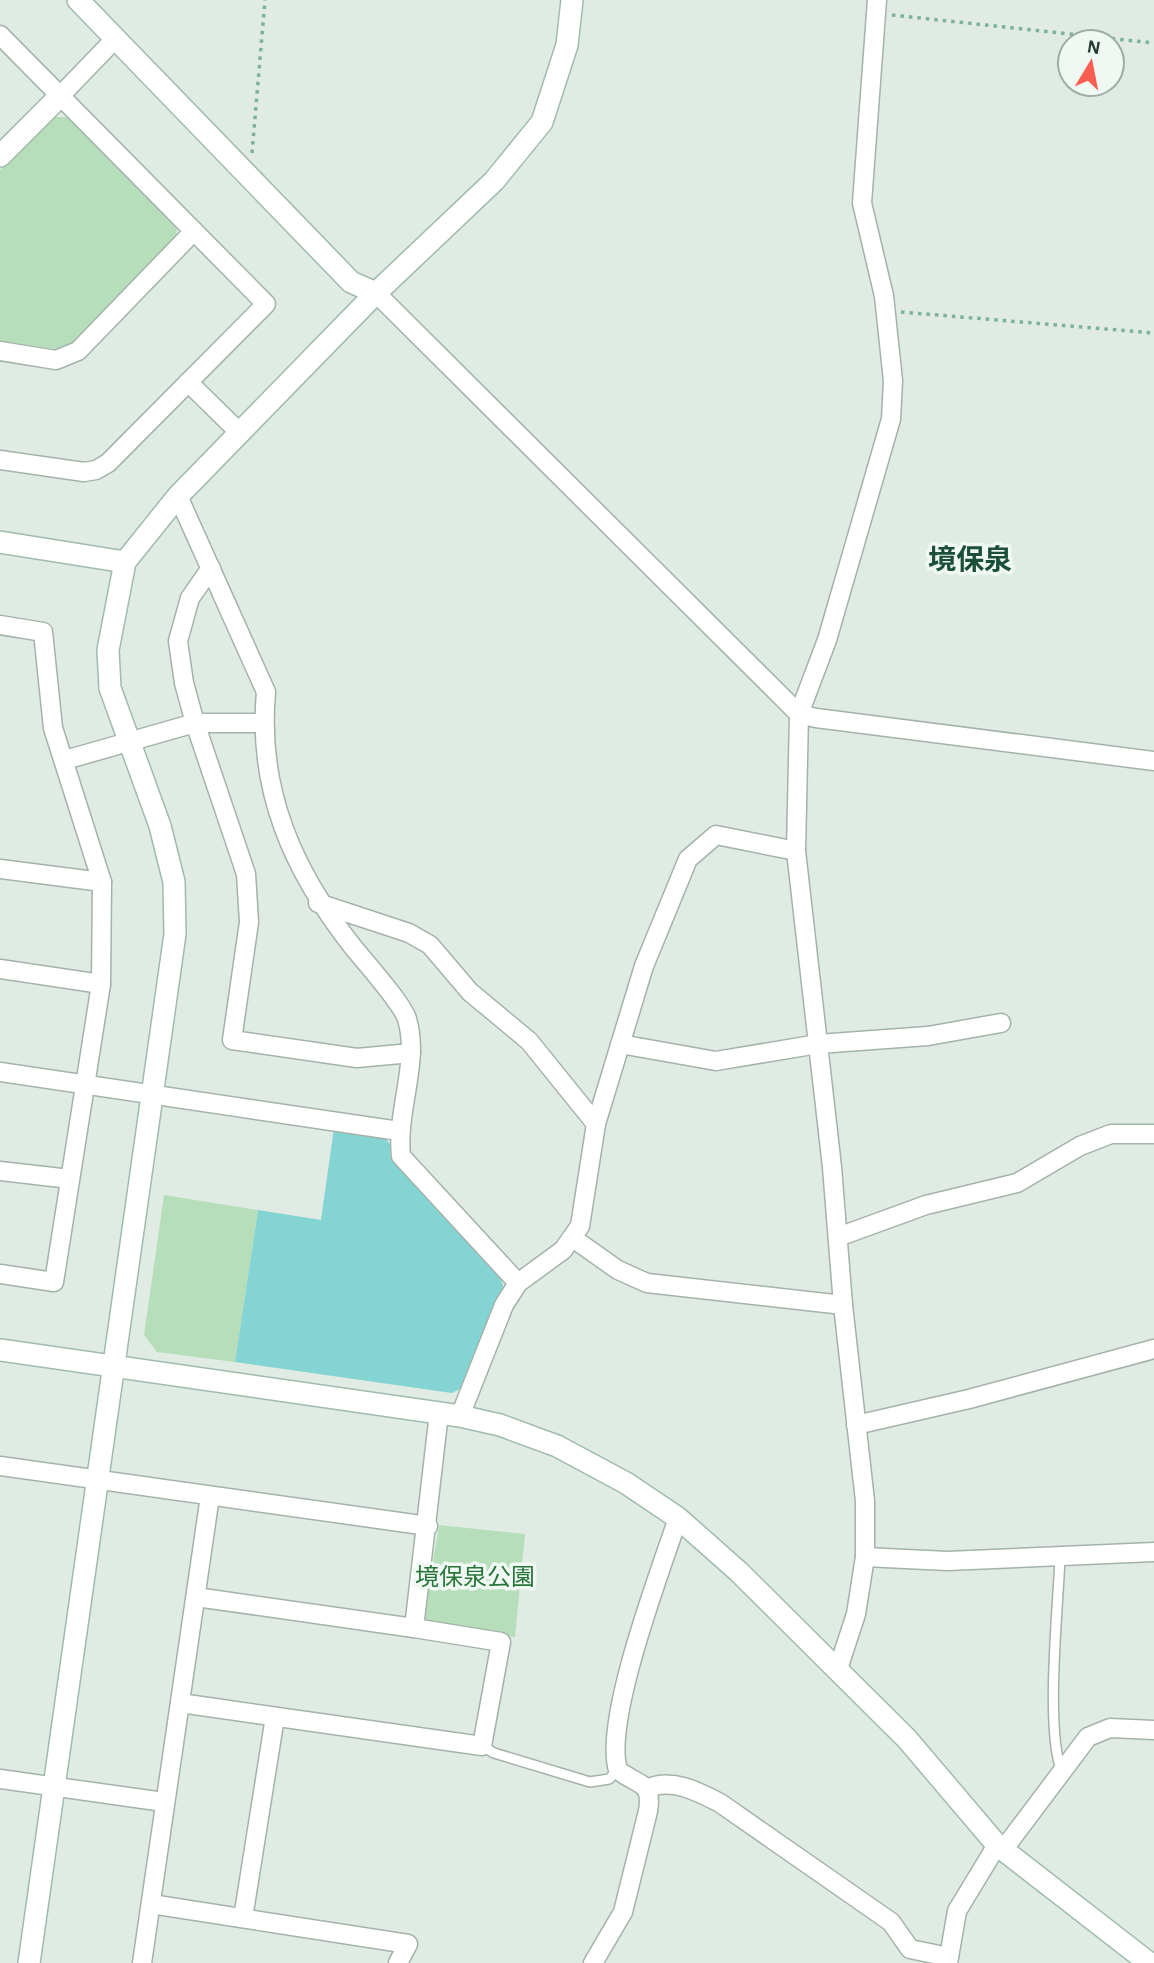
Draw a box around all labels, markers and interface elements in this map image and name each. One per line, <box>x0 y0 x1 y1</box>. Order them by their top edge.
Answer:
north arrow <box>1056 28 1126 98</box>
text: N <box>1086 37 1102 58</box>
district label: 境保泉 <box>928 544 1012 575</box>
park label: 境保泉公園 <box>415 1564 535 1590</box>

